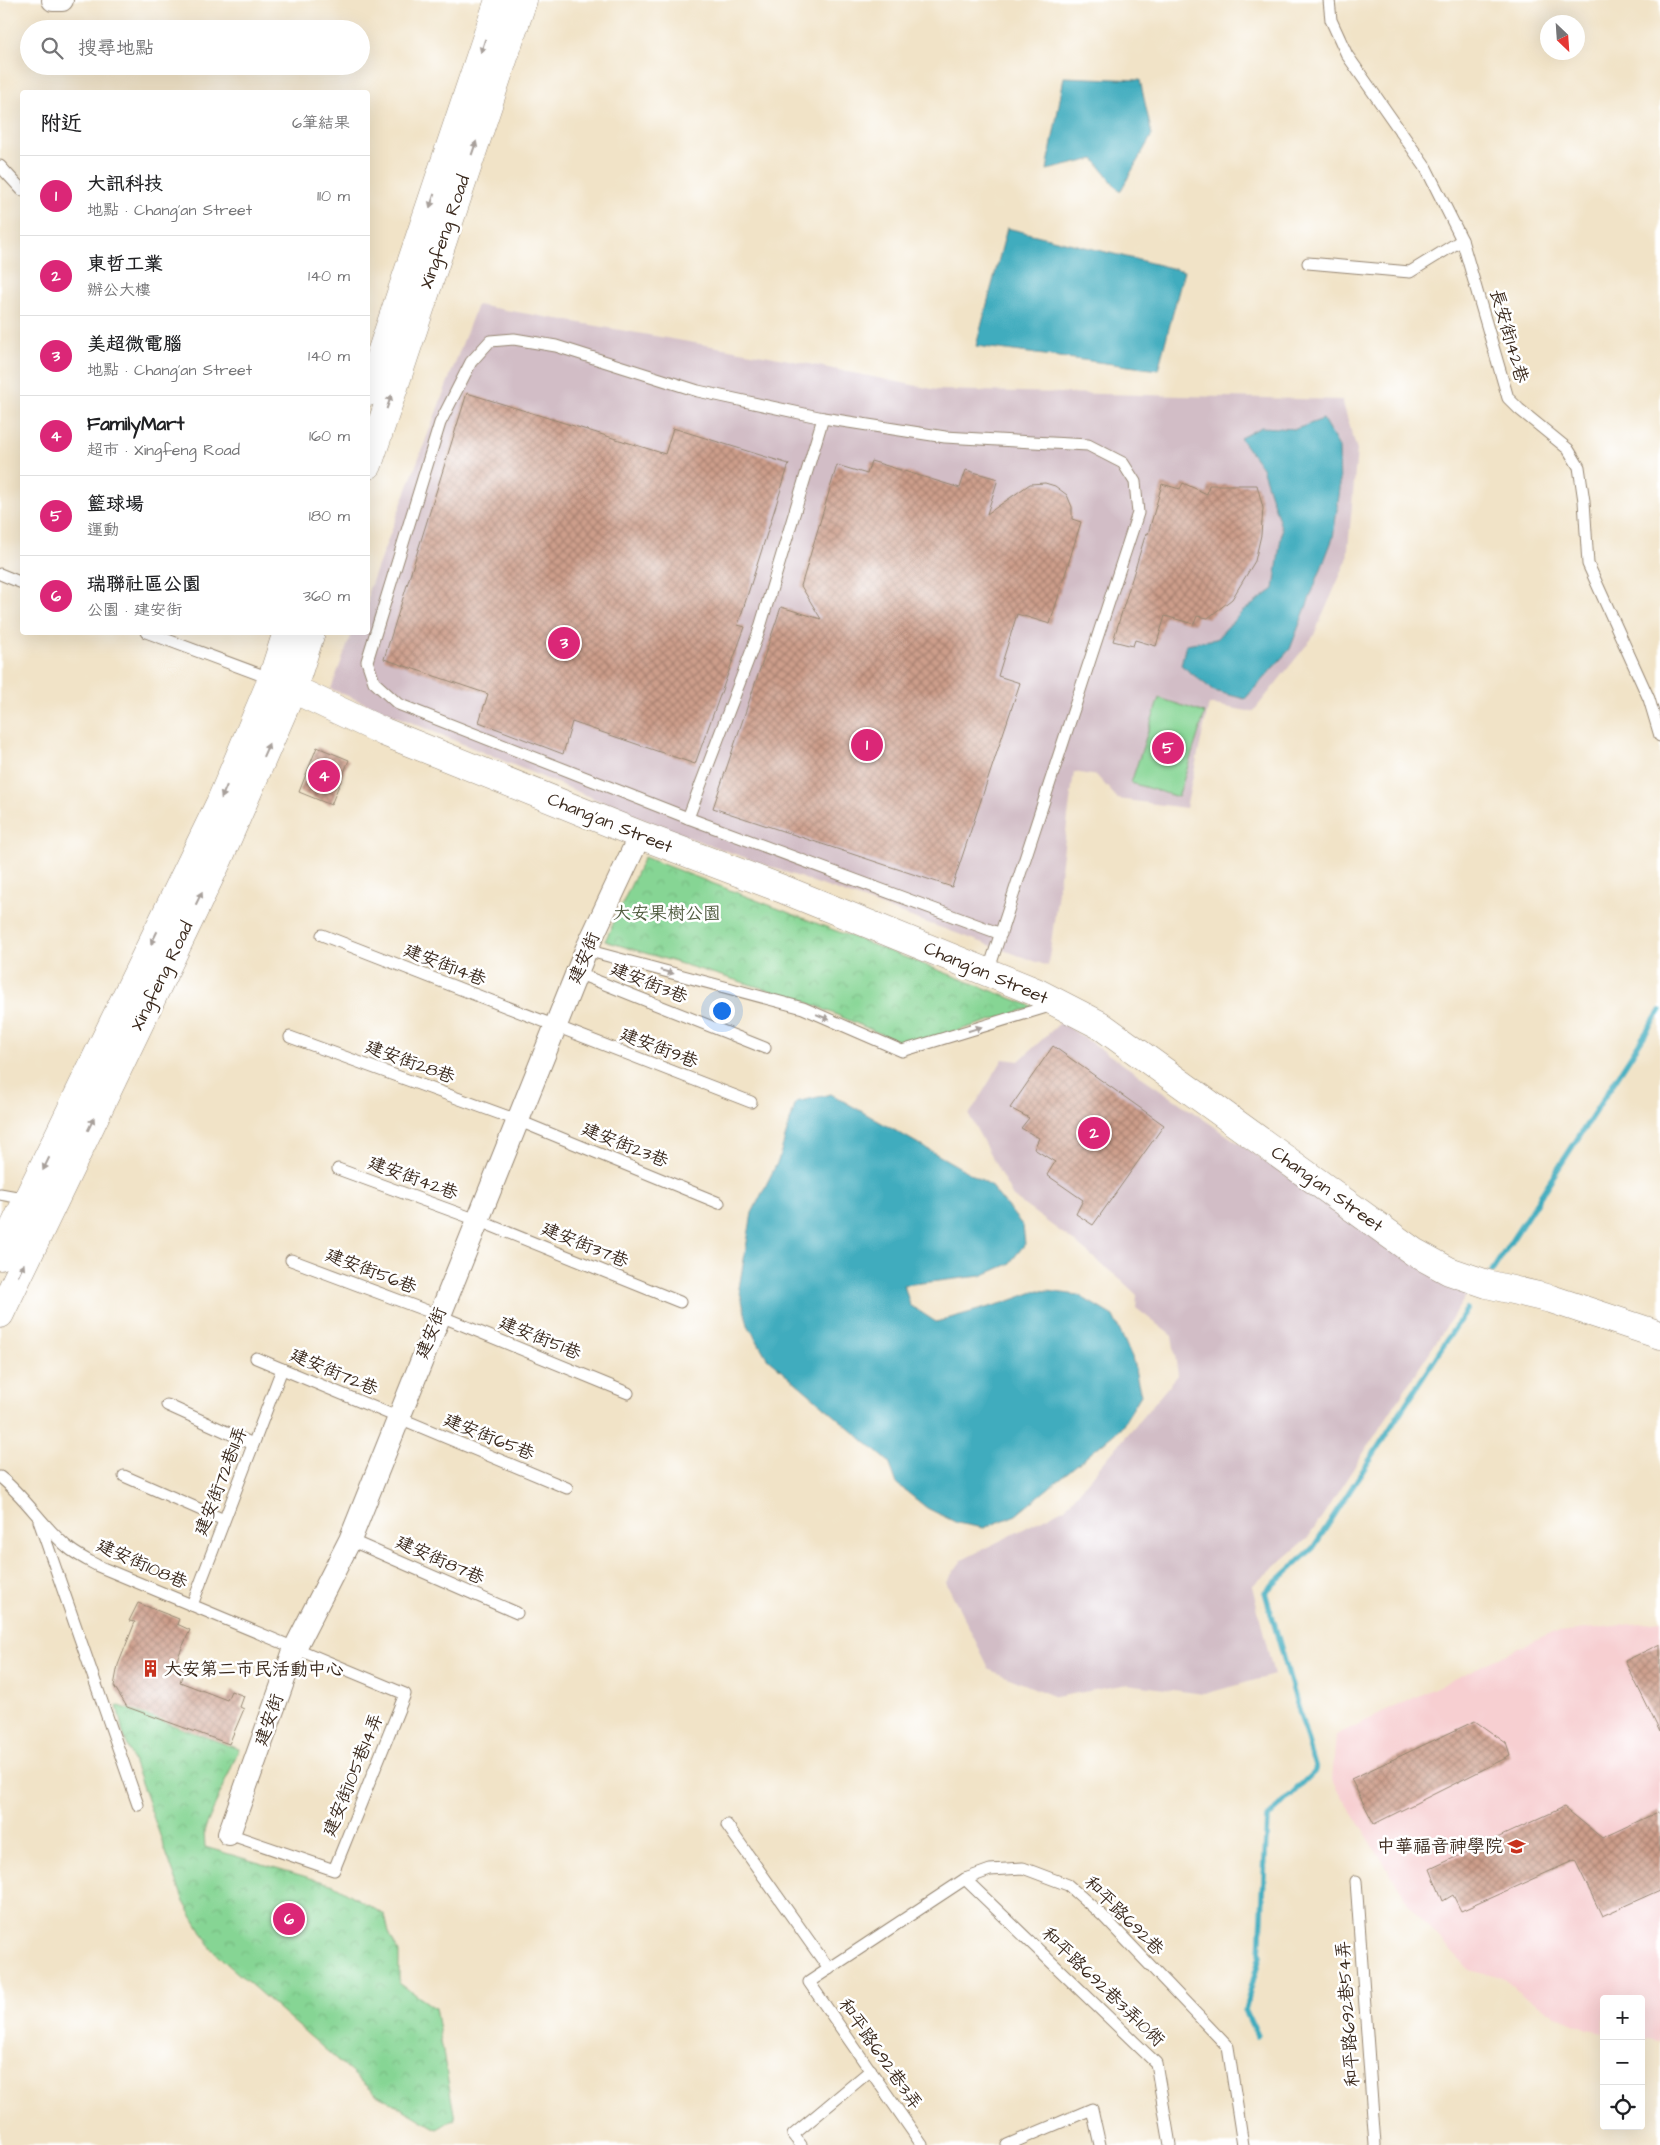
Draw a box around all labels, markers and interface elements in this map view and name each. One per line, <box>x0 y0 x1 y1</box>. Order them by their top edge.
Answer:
north arrow <box>1540 15 1585 60</box>
search box <box>20 20 370 75</box>
icon: search <box>38 34 66 62</box>
text: 搜尋地點 <box>78 35 154 62</box>
one-way arrow <box>479 39 487 54</box>
text: 附近 <box>40 109 82 138</box>
text: 6筆結果 <box>292 112 350 134</box>
one-way arrow <box>470 141 478 156</box>
text: 大訊科技 <box>87 171 163 198</box>
street label: Xingfeng Road <box>414 172 477 293</box>
text: 1 <box>55 185 57 207</box>
text: 110 m <box>317 185 350 207</box>
one-way arrow <box>428 193 435 208</box>
text: 地點 · Chang'an Street <box>87 199 252 221</box>
text: 東哲工業 <box>87 251 163 278</box>
text: 2 <box>51 265 61 287</box>
text: 140 m <box>308 265 350 287</box>
text: 辦公大樓 <box>87 279 151 301</box>
street label: 長安街142巷 <box>1484 286 1534 386</box>
text: 美超微電腦 <box>87 331 182 358</box>
text: 3 <box>52 345 60 367</box>
text: 140 m <box>308 345 350 367</box>
text: 地點 · Chang'an Street <box>87 359 252 381</box>
one-way arrow <box>385 394 393 409</box>
text: FamilyMart <box>87 411 184 438</box>
text: 4 <box>51 425 61 447</box>
text: 160 m <box>309 425 350 447</box>
text: 超市 · Xingfeng Road <box>87 439 240 461</box>
text: 籃球場 <box>87 491 144 518</box>
text: 5 <box>50 505 62 527</box>
text: 180 m <box>309 505 350 527</box>
text: 運動 <box>87 519 119 541</box>
text: 瑞聯社區公園 <box>87 571 201 598</box>
text: 6 <box>51 585 61 607</box>
text: 360 m <box>303 585 350 607</box>
text: 公園 · 建安街 <box>87 599 182 621</box>
pin: 3 <box>548 624 580 662</box>
pin: 1 <box>851 726 883 764</box>
pin: 5 <box>1152 729 1184 767</box>
one-way arrow <box>262 743 270 757</box>
pin: 4 <box>308 757 340 795</box>
one-way arrow <box>220 785 228 799</box>
street label: Chang'an Street <box>543 787 677 861</box>
one-way arrow <box>195 891 203 905</box>
park label: 大安果樹公園 <box>613 901 721 926</box>
street label: Xingfeng Road <box>125 917 200 1035</box>
street label: 建安街 <box>562 928 606 988</box>
one-way arrow <box>150 931 159 946</box>
street label: Chang'an Street <box>920 936 1053 1012</box>
street label: 建安街14巷 <box>400 938 490 992</box>
street label: 建安街3巷 <box>607 956 691 1010</box>
one-way arrow <box>659 968 674 976</box>
your location <box>709 998 735 1024</box>
one-way arrow <box>816 1013 830 1021</box>
street label: 建安街9巷 <box>616 1022 702 1074</box>
one-way arrow <box>967 1025 982 1033</box>
street label: 建安街28巷 <box>362 1034 458 1090</box>
pin: 2 <box>1078 1114 1110 1152</box>
one-way arrow <box>87 1116 95 1131</box>
street label: 建安街23巷 <box>578 1116 672 1174</box>
street label: Chang'an Street <box>1265 1140 1389 1239</box>
street label: 建安街42巷 <box>364 1150 462 1206</box>
one-way arrow <box>42 1156 50 1171</box>
street label: 建安街37巷 <box>538 1216 632 1274</box>
street label: 建安街56巷 <box>322 1242 420 1300</box>
one-way arrow <box>17 1263 25 1277</box>
street label: 建安街 <box>409 1303 453 1363</box>
street label: 建安街51巷 <box>495 1310 585 1366</box>
street label: 建安街72巷 <box>286 1342 382 1402</box>
street label: 建安街65巷 <box>440 1407 538 1467</box>
street label: 建安街72巷11弄 <box>189 1422 253 1540</box>
street label: 建安街87巷 <box>392 1529 488 1591</box>
street label: 建安街108巷 <box>92 1533 192 1595</box>
place label: 大安第二市民活動中心 <box>164 1657 344 1682</box>
building icon: 大安第二市民活動中心 <box>140 1659 160 1679</box>
street label: 建安街 <box>248 1690 290 1750</box>
street label: 建安街105巷14弄 <box>317 1710 389 1840</box>
place label: 中華福音神學院 <box>1377 1834 1503 1859</box>
school or university icon: 中華福音神學院 <box>1507 1836 1527 1856</box>
street label: 和平路692巷 <box>1078 1870 1170 1962</box>
pin: 6 <box>273 1900 305 1938</box>
street label: 和平路692巷3弄10衖 <box>1036 1922 1170 2052</box>
street label: 和平路692巷54弄 <box>1330 1940 1366 2088</box>
street label: 和平路692巷3弄 <box>832 1993 928 2115</box>
map controls <box>1600 1995 1645 2130</box>
button: + <box>1600 1995 1645 2040</box>
button: − <box>1600 2040 1645 2085</box>
button: locate <box>1600 2085 1645 2130</box>

